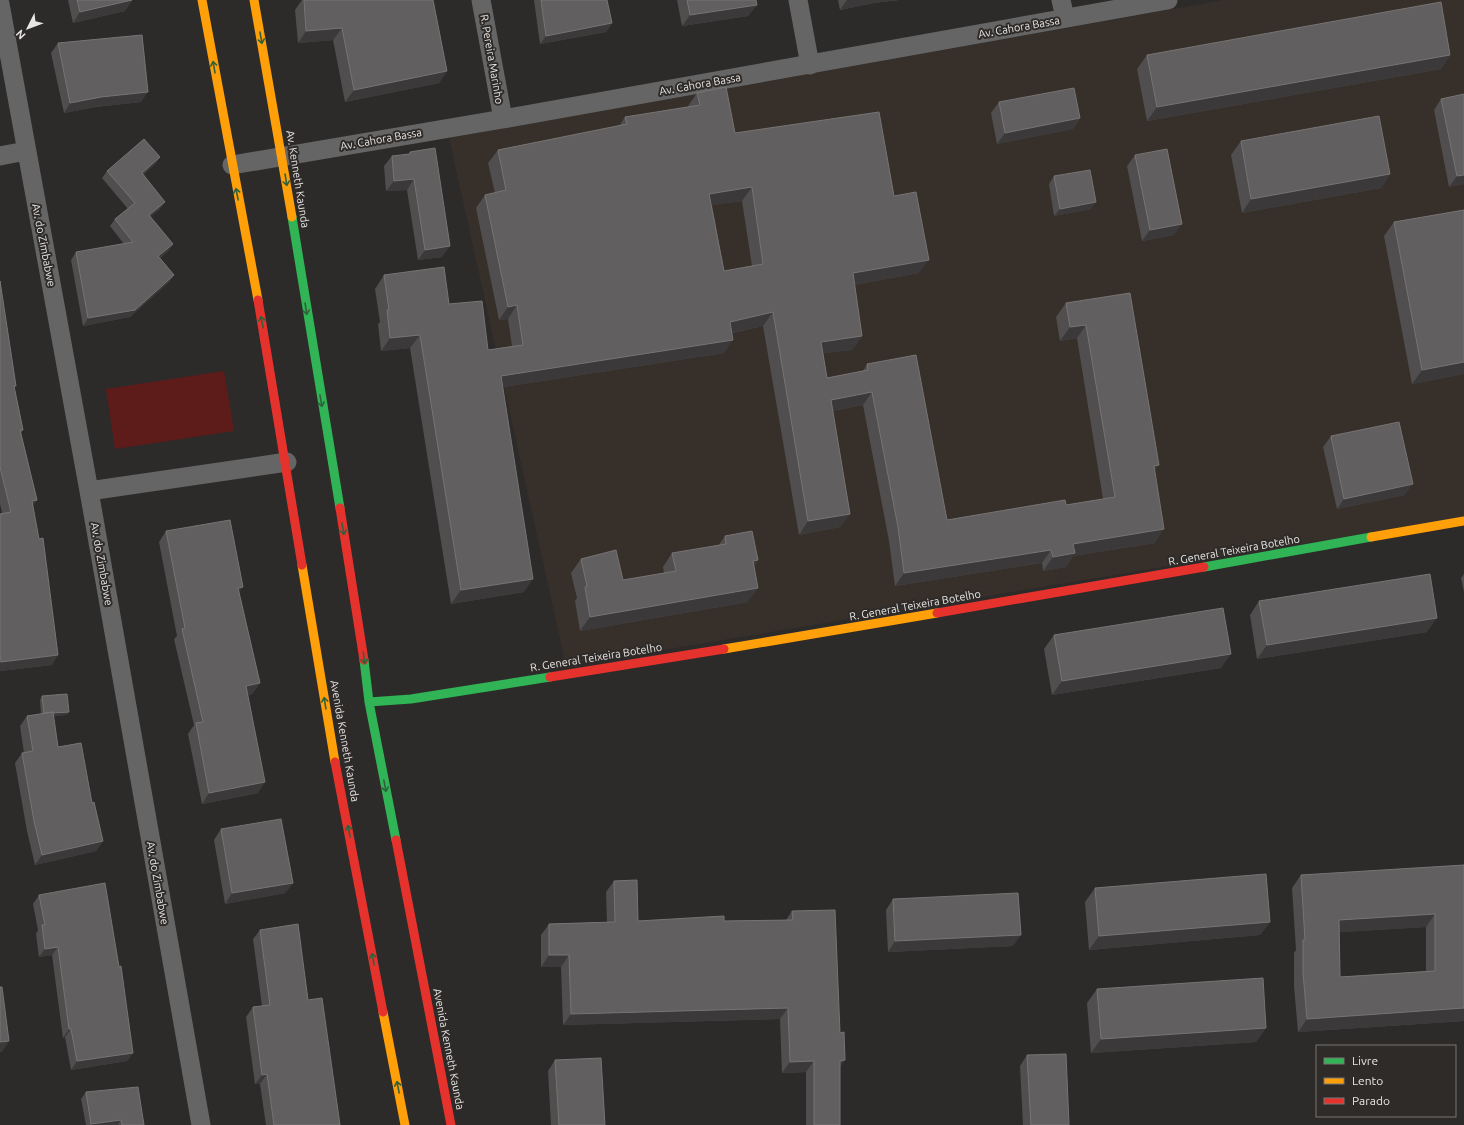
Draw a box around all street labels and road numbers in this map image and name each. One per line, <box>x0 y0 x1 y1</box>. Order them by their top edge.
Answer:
street label: R. Pereira Marinho <box>478 13 506 105</box>
street label: Av. Cahora Bassa <box>977 14 1061 40</box>
street label: Av. Cahora Bassa <box>658 71 742 97</box>
street label: Av. Cahora Bassa <box>339 126 423 152</box>
street label: Av. Kenneth Kaunda <box>284 129 312 229</box>
street label: Av. do Zimbabwe <box>30 202 58 288</box>
street label: Av. do Zimbabwe <box>89 521 115 607</box>
street label: R. General Teixeira Botelho <box>1167 533 1301 567</box>
street label: R. General Teixeira Botelho <box>848 588 982 622</box>
street label: R. General Teixeira Botelho <box>529 641 663 673</box>
street label: Avenida Kenneth Kaunda <box>328 679 362 803</box>
street label: Av. do Zimbabwe <box>145 840 171 926</box>
street label: Avenida Kenneth Kaunda <box>431 987 467 1111</box>

